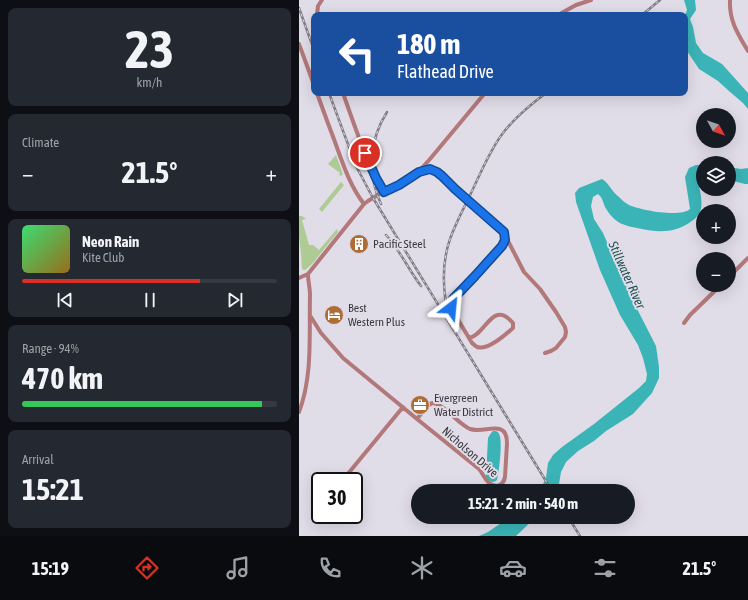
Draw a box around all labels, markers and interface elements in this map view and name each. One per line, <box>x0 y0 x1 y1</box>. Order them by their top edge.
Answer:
text: 23 <box>125 19 174 79</box>
icon: left <box>331 28 383 80</box>
text: 180 m <box>397 28 460 60</box>
text: Flathead Drive <box>397 61 494 82</box>
text: km/h <box>137 75 162 90</box>
north arrow <box>696 108 736 148</box>
map controls <box>696 108 736 292</box>
text: Climate <box>22 135 59 150</box>
pin <box>348 136 382 170</box>
icon: arrive <box>354 142 376 164</box>
text: 21.5° <box>122 155 177 189</box>
button: layers <box>696 156 736 196</box>
text: − <box>22 160 33 186</box>
text: + <box>266 160 277 186</box>
button: + <box>696 204 736 244</box>
text: Neon Rain <box>82 233 139 250</box>
building icon: Pacific Steel <box>348 233 370 255</box>
place label: Pacific Steel <box>373 237 427 251</box>
water label: Stillwater River <box>605 238 649 312</box>
text: Kite Club <box>82 250 124 265</box>
button: − <box>696 252 736 292</box>
position arrow <box>430 287 472 329</box>
icon: previous <box>54 289 76 311</box>
icon: pause <box>139 289 161 311</box>
icon: next <box>224 289 246 311</box>
place label: Best Western Plus <box>348 301 405 329</box>
hotel icon: Best Western Plus <box>323 304 345 326</box>
text: Range · 94% <box>22 341 79 356</box>
text: 470 km <box>22 361 103 395</box>
place label: Evergreen Water District <box>434 391 494 419</box>
office icon: Evergreen Water District <box>409 394 431 416</box>
street label: Nicholson Drive <box>439 424 501 480</box>
text: Arrival <box>22 452 54 467</box>
text: 15:21 <box>22 472 84 506</box>
speed limit sign: 30 <box>311 472 363 524</box>
text: 15:21 · 2 min · 540 m <box>468 495 578 512</box>
icon: directions <box>133 554 161 582</box>
icon: music <box>224 554 252 582</box>
icon: phone <box>316 554 344 582</box>
icon: climate <box>408 554 436 582</box>
icon: car <box>499 554 527 582</box>
icon: filters <box>591 554 619 582</box>
text: 15:19 <box>32 558 69 579</box>
text: 21.5° <box>683 558 716 579</box>

